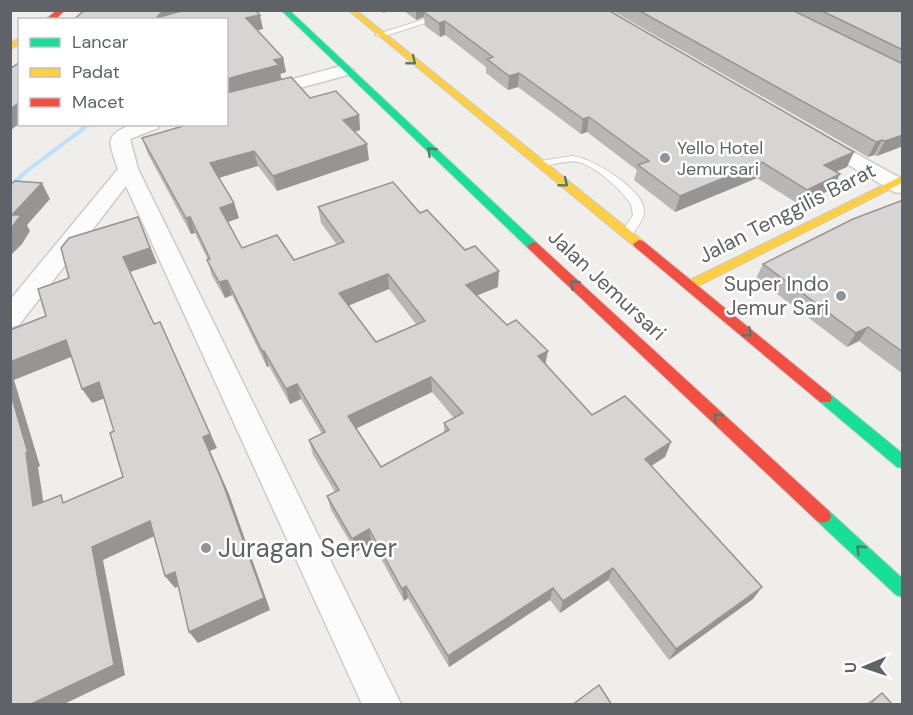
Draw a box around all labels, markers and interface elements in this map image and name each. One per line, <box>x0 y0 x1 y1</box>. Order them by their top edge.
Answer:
legend <box>18 18 228 126</box>
text: Lancar <box>72 30 129 54</box>
one-way arrow <box>405 54 416 65</box>
text: Padat <box>72 60 120 84</box>
text: Macet <box>72 90 124 114</box>
place label: Yello Hotel Jemursari <box>677 136 763 181</box>
one-way arrow <box>428 147 438 158</box>
marker: Yello Hotel Jemursari <box>658 151 672 165</box>
street label: Jalan Tenggilis Barat <box>694 156 880 270</box>
one-way arrow <box>557 176 568 187</box>
street label: Jalan Jemursari <box>542 223 672 347</box>
place label: Super Indo Jemur Sari <box>724 270 829 322</box>
one-way arrow <box>570 280 581 291</box>
marker: Super Indo Jemur Sari <box>834 289 848 303</box>
one-way arrow <box>741 326 752 337</box>
one-way arrow <box>713 413 724 424</box>
place label: Juragan Server <box>218 531 397 565</box>
marker: Juragan Server <box>199 541 213 555</box>
one-way arrow <box>856 546 867 557</box>
north arrow <box>835 637 895 697</box>
text: U <box>840 662 861 673</box>

